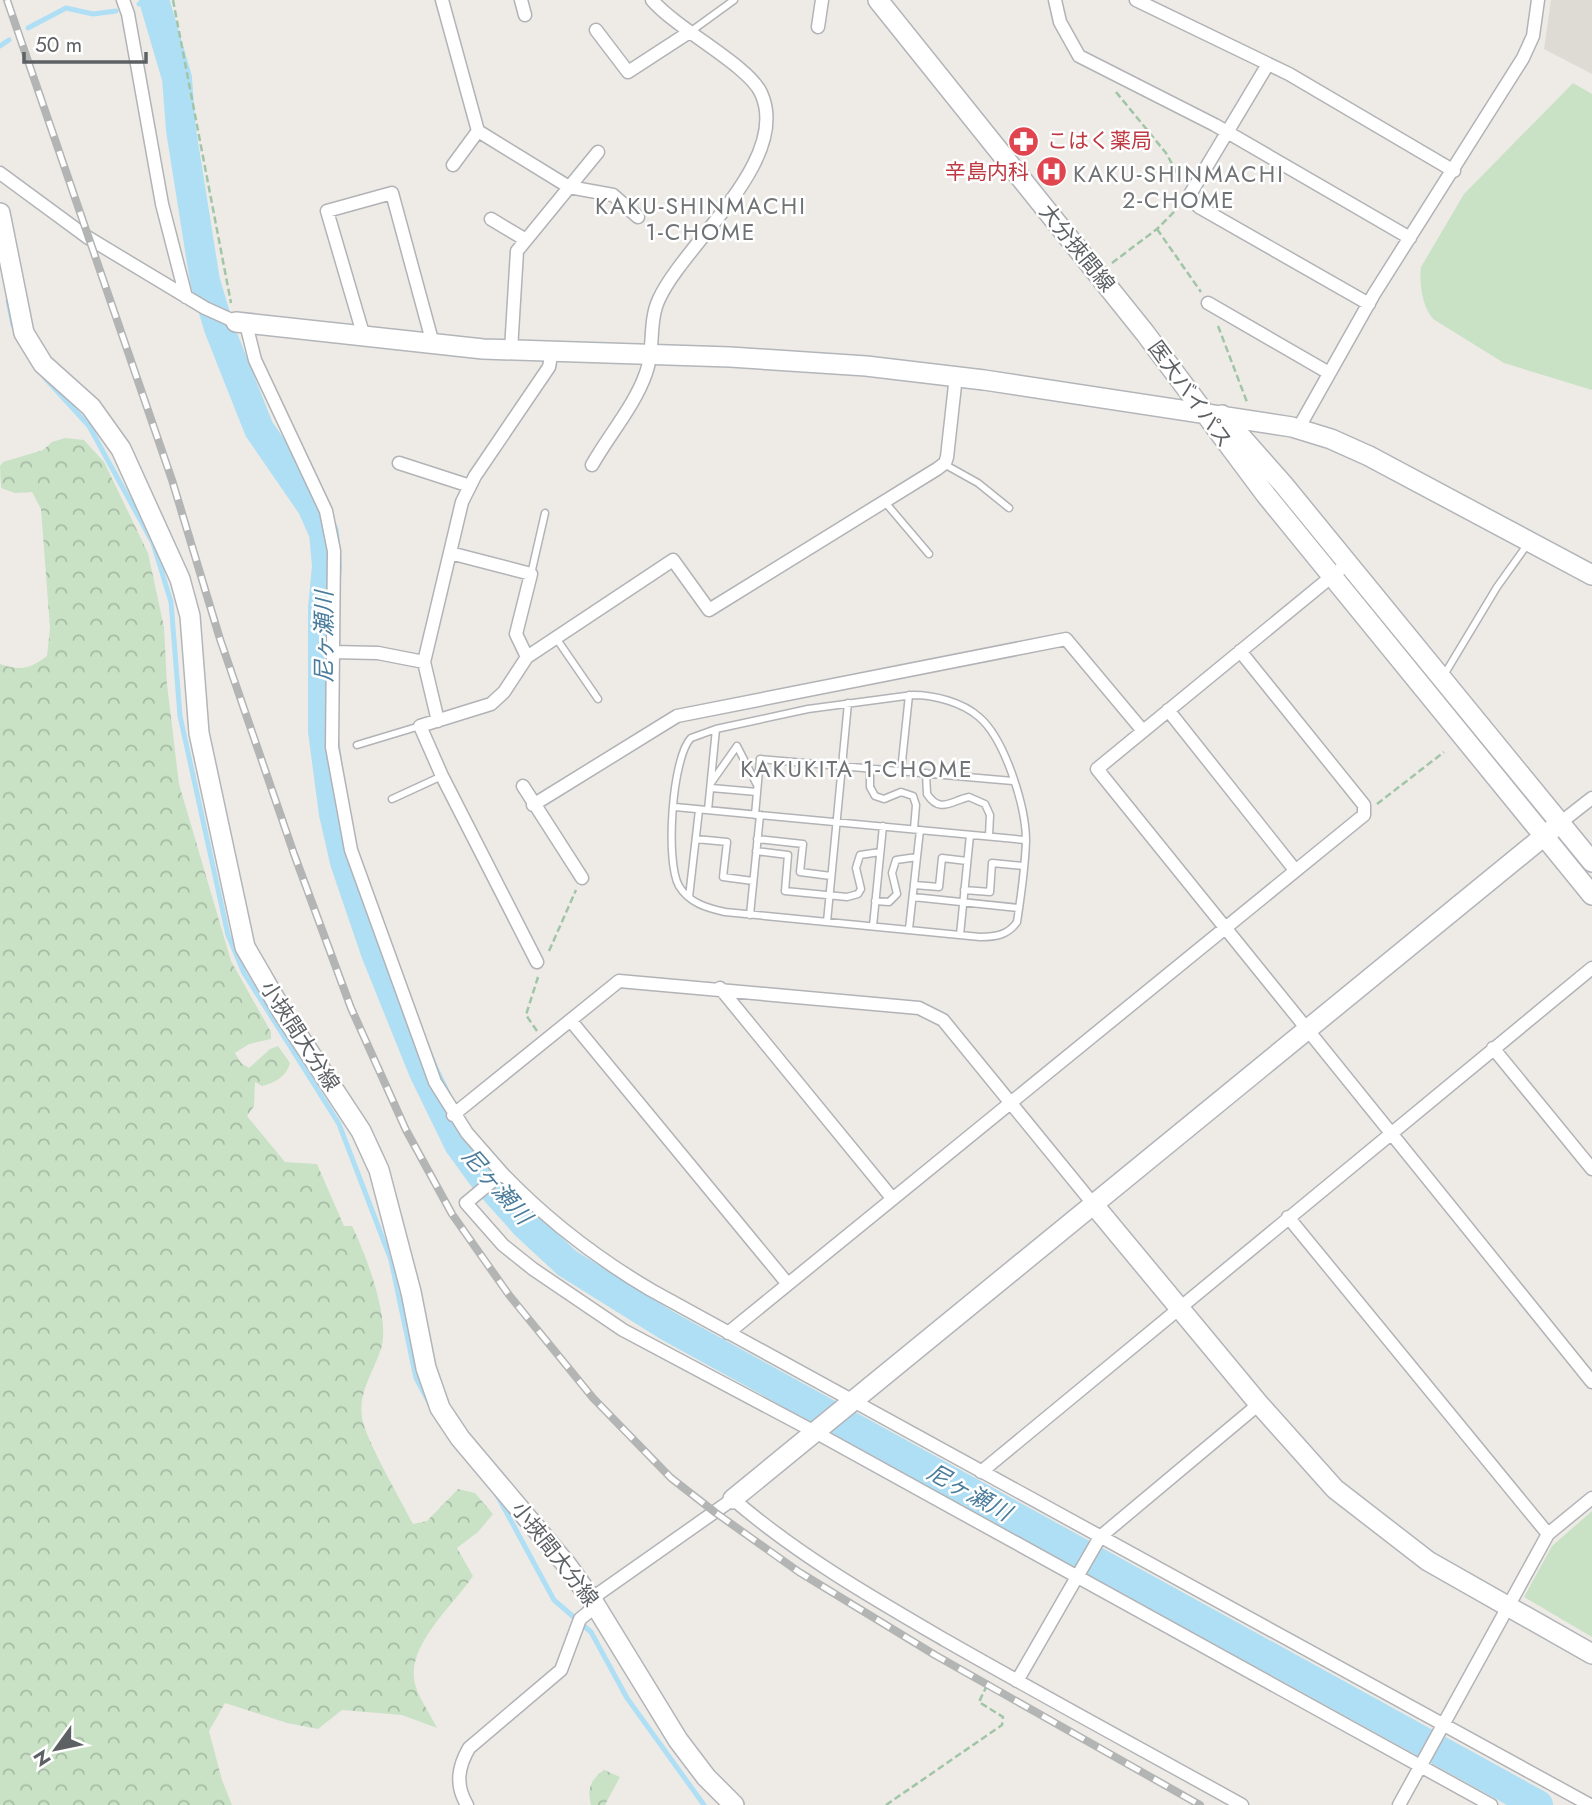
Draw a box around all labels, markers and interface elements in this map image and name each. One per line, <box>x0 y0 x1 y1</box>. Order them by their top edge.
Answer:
scale bar <box>24 21 147 65</box>
text: 50 m <box>35 30 82 60</box>
pharmacy icon: こはく薬局 <box>1007 124 1041 158</box>
place label: こはく薬局 <box>1047 126 1152 156</box>
hospital icon: 辛島内科 <box>1035 155 1069 189</box>
place label: 辛島内科 <box>945 157 1029 187</box>
district label: KAKU-SHINMACHI 2-CHOME <box>1073 157 1285 217</box>
district label: KAKU-SHINMACHI 1-CHOME <box>595 189 807 249</box>
street label: 大分挾間線 <box>1032 198 1122 298</box>
street label: 医大バイパス <box>1141 334 1239 454</box>
water label: 尼ヶ瀬川 <box>307 588 341 683</box>
district label: KAKUKITA 1-CHOME <box>740 752 974 786</box>
street label: 小挾間大分線 <box>253 975 347 1097</box>
water label: 尼ヶ瀬川 <box>454 1140 542 1234</box>
water label: 尼ヶ瀬川 <box>921 1455 1020 1531</box>
street label: 小挾間大分線 <box>504 1495 606 1613</box>
north arrow <box>21 1714 91 1784</box>
text: N <box>27 1744 58 1772</box>

